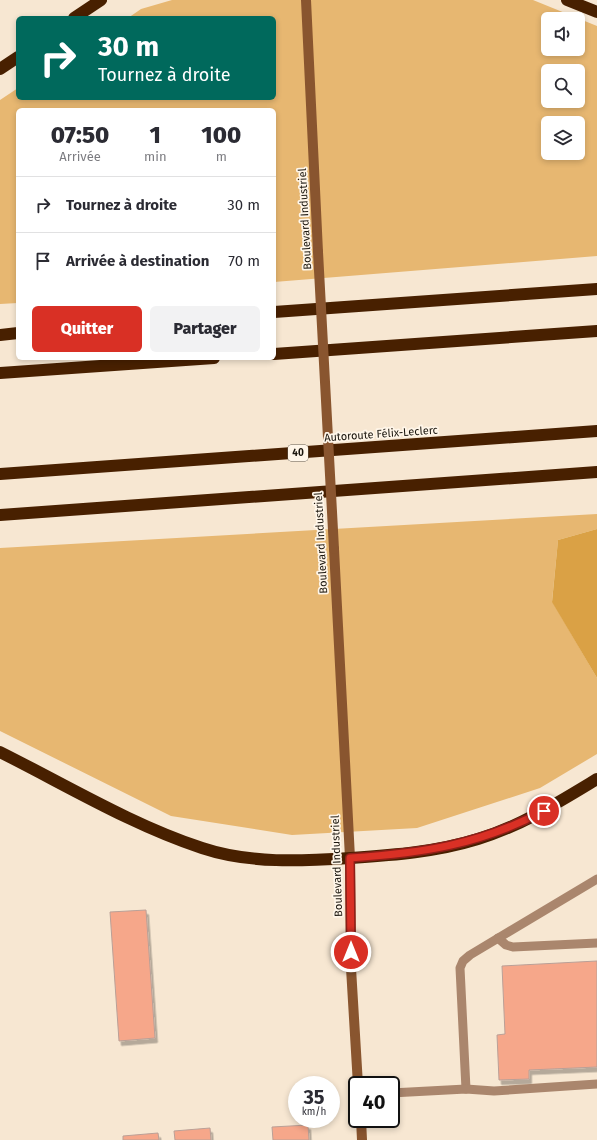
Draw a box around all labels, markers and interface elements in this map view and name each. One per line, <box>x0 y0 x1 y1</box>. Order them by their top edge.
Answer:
map controls <box>541 12 585 160</box>
button: sound <box>541 12 585 56</box>
text: 30 m <box>98 30 159 63</box>
icon: right <box>32 32 84 84</box>
text: Tournez à droite <box>98 64 230 86</box>
button: search <box>541 64 585 108</box>
button: layers <box>541 116 585 160</box>
text: 07:50 <box>51 121 109 149</box>
text: 1 <box>150 121 161 149</box>
text: 100 <box>201 121 241 149</box>
text: Arrivée <box>59 149 101 164</box>
text: min <box>144 149 167 164</box>
text: m <box>216 149 227 164</box>
street label: Boulevard Industriel <box>296 168 314 270</box>
icon: right <box>32 194 54 216</box>
text: Tournez à droite <box>66 196 177 214</box>
text: 30 m <box>227 196 260 214</box>
icon: arrive <box>32 250 54 272</box>
text: Arrivée à destination <box>66 252 209 270</box>
text: 70 m <box>228 252 260 270</box>
button: Quitter <box>32 306 142 352</box>
button: Partager <box>150 306 260 352</box>
street label: Autoroute Félix-Leclerc <box>324 424 438 444</box>
road number: 40 <box>288 445 308 461</box>
street label: Boulevard Industriel <box>312 492 330 594</box>
pin <box>527 794 561 828</box>
icon: arrive <box>533 800 555 822</box>
street label: Boulevard Industriel <box>329 815 345 917</box>
position arrow <box>330 931 372 973</box>
speed limit sign: 40 <box>348 1076 400 1128</box>
text: 35 <box>303 1085 325 1109</box>
text: km/h <box>302 1106 326 1118</box>

